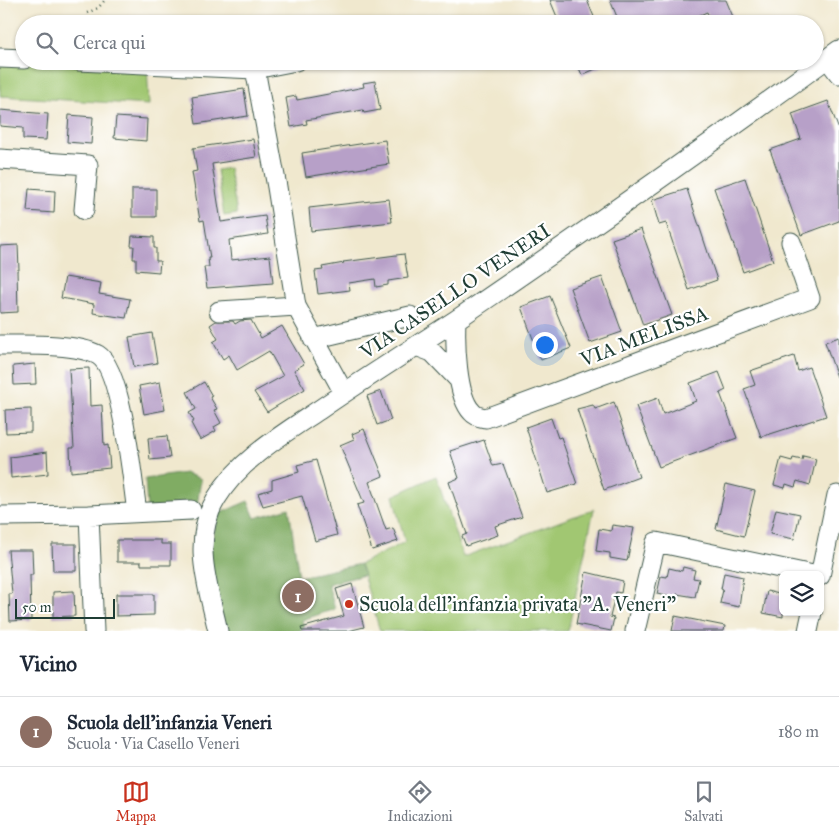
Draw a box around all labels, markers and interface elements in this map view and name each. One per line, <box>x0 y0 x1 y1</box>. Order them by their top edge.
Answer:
search box <box>15 15 824 70</box>
icon: search <box>33 29 61 57</box>
text: Cerca qui <box>73 31 145 54</box>
street label: VIA CASELLO VENERI <box>354 218 555 364</box>
street label: VIA MELISSA <box>576 300 712 372</box>
your location <box>532 332 558 358</box>
map controls <box>779 571 824 616</box>
button: layers <box>779 571 824 616</box>
pin: 1 <box>282 577 314 615</box>
place label: Scuola dell'infanzia privata "A. Veneri" <box>359 592 676 616</box>
scale bar <box>15 596 115 619</box>
marker: Scuola dell'infanzia privata "A. Veneri" <box>343 598 355 610</box>
text: 50 m <box>22 599 51 616</box>
text: Vicino <box>20 651 77 677</box>
text: Scuola dell'infanzia Veneri <box>67 711 272 734</box>
text: 1 <box>33 722 39 741</box>
text: 180 m <box>778 722 819 741</box>
text: Scuola · Via Casello Veneri <box>67 734 240 753</box>
tab: Mappa <box>116 778 156 825</box>
tab: Indicazioni <box>388 778 453 825</box>
tab: Salvati <box>684 778 723 825</box>

